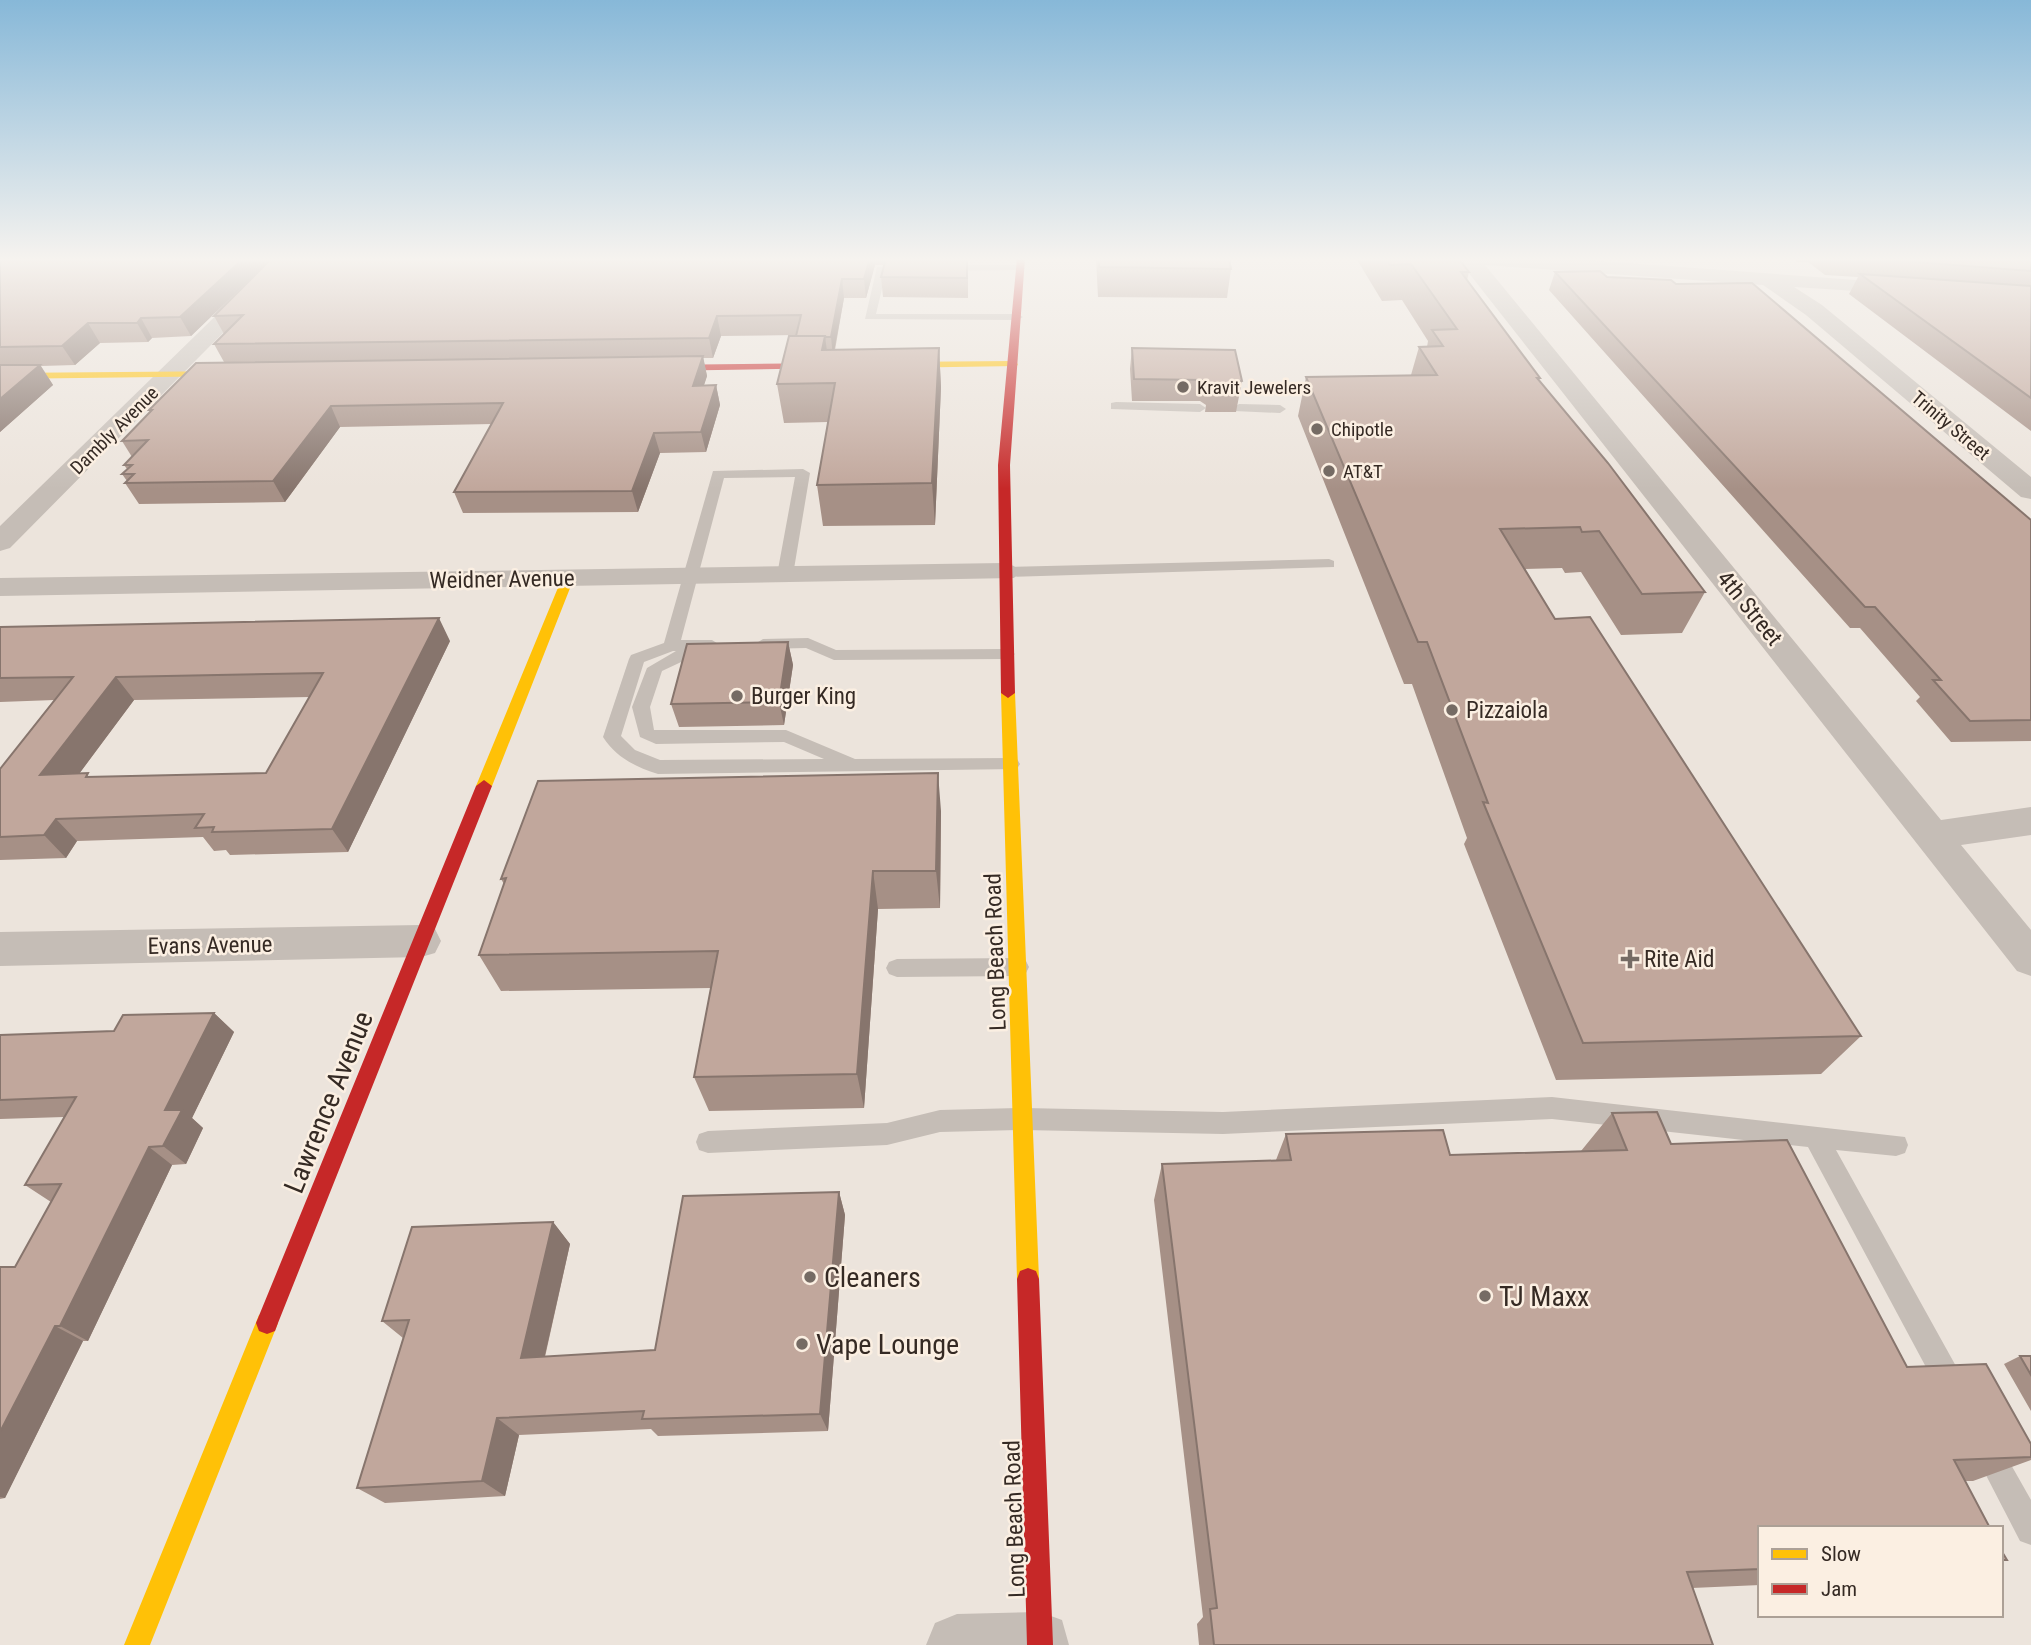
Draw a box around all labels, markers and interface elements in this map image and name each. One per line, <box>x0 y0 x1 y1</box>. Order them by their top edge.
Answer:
place label: Kravit Jewelers <box>1197 376 1311 399</box>
marker: Kravit Jewelers <box>1175 379 1191 395</box>
street label: Dambly Avenue <box>66 382 163 479</box>
street label: Trinity Street <box>1907 386 1995 465</box>
place label: Chipotle <box>1331 418 1393 441</box>
marker: Chipotle <box>1309 421 1325 437</box>
place label: AT&T <box>1343 460 1383 483</box>
marker: AT&T <box>1321 463 1337 479</box>
street label: Weidner Avenue <box>429 565 575 594</box>
street label: 4th Street <box>1711 565 1788 651</box>
place label: Burger King <box>751 683 856 710</box>
marker: Burger King <box>729 688 745 704</box>
place label: Pizzaiola <box>1466 697 1548 724</box>
marker: Pizzaiola <box>1444 702 1460 718</box>
street label: Long Beach Road <box>979 873 1012 1031</box>
street label: Evans Avenue <box>147 931 273 960</box>
place label: Rite Aid <box>1644 946 1714 973</box>
marker: Rite Aid <box>1622 951 1638 967</box>
street label: Lawrence Avenue <box>277 1007 380 1198</box>
place label: Cleaners <box>824 1261 921 1294</box>
marker: Cleaners <box>802 1269 818 1285</box>
place label: TJ Maxx <box>1499 1280 1589 1313</box>
marker: TJ Maxx <box>1477 1288 1493 1304</box>
place label: Vape Lounge <box>816 1328 959 1361</box>
marker: Vape Lounge <box>794 1336 810 1352</box>
street label: Long Beach Road <box>998 1440 1031 1598</box>
legend <box>1758 1526 2003 1617</box>
text: Slow <box>1821 1542 1861 1566</box>
text: Jam <box>1821 1577 1857 1601</box>

